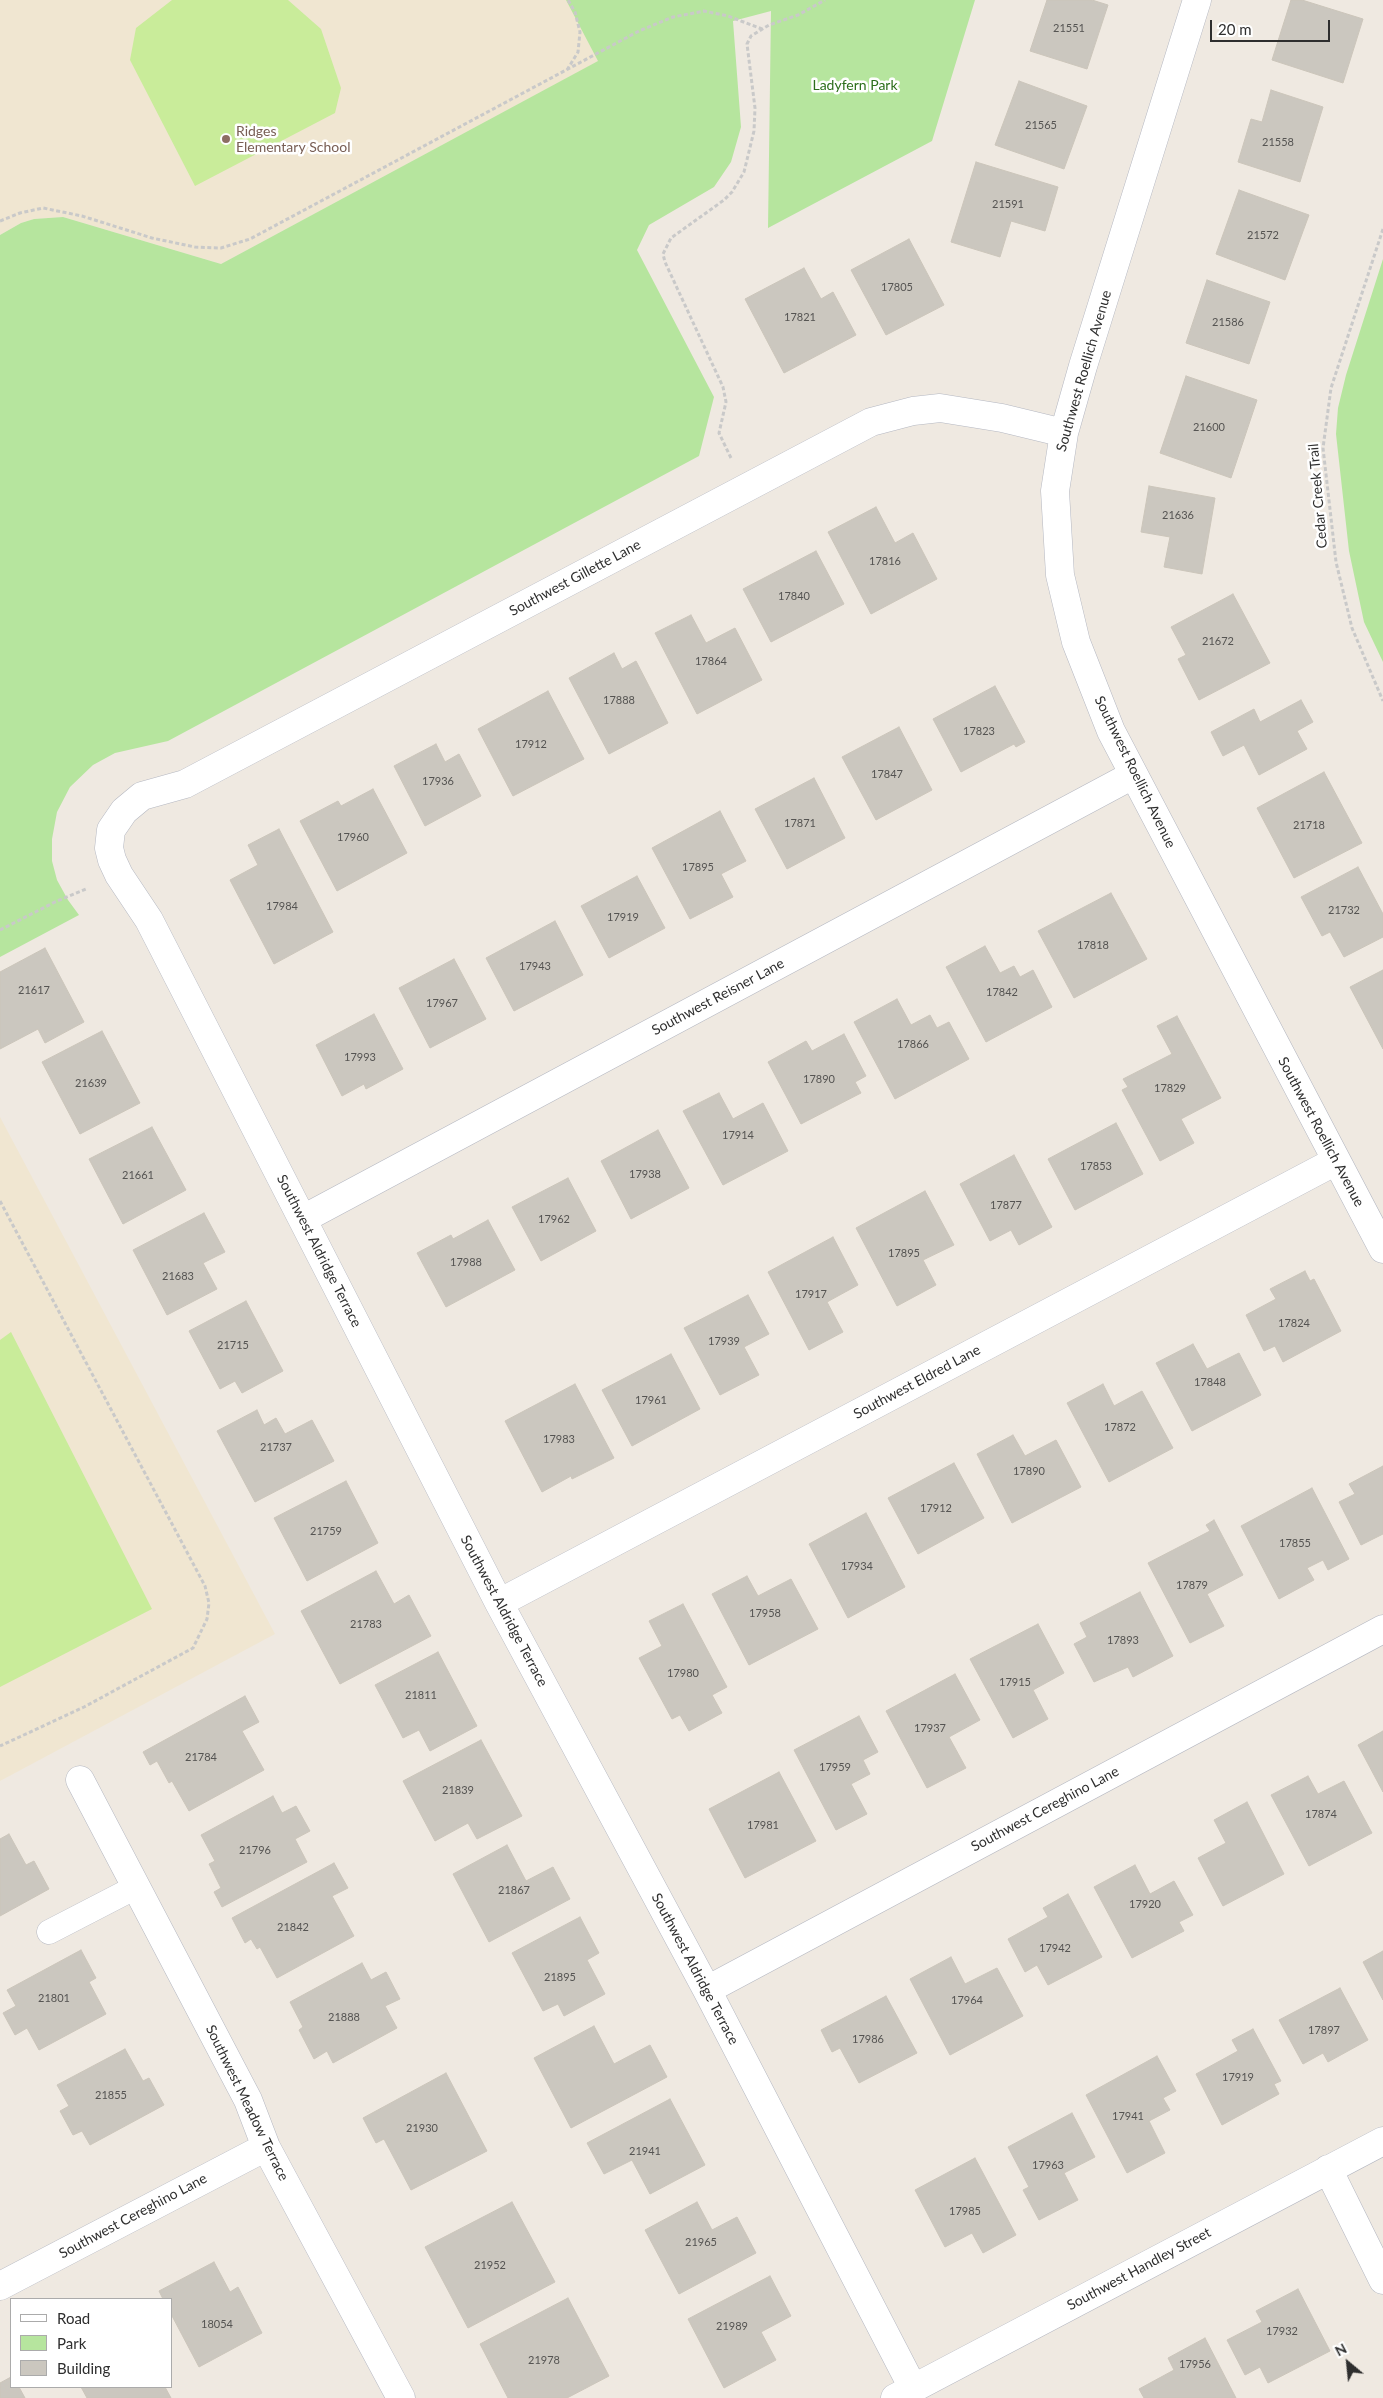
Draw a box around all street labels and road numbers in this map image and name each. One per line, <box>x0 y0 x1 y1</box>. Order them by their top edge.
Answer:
street label: Southwest Roellich Avenue <box>1053 288 1115 454</box>
street label: Cedar Creek Trail <box>1305 443 1331 549</box>
street label: Southwest Gillette Lane <box>506 536 644 620</box>
street label: Southwest Roellich Avenue <box>1091 693 1179 851</box>
street label: Southwest Reisner Lane <box>649 955 787 1039</box>
street label: Southwest Roellich Avenue <box>1274 1054 1368 1210</box>
street label: Southwest Aldridge Terrace <box>273 1172 365 1330</box>
street label: Southwest Eldred Lane <box>851 1341 983 1423</box>
street label: Southwest Aldridge Terrace <box>457 1532 551 1690</box>
street label: Southwest Cereghino Lane <box>968 1763 1122 1855</box>
street label: Southwest Aldridge Terrace <box>648 1890 742 2048</box>
street label: Southwest Meadow Terrace <box>202 2022 292 2184</box>
street label: Southwest Cereghino Lane <box>56 2170 210 2262</box>
street label: Southwest Handley Street <box>1064 2224 1214 2314</box>

